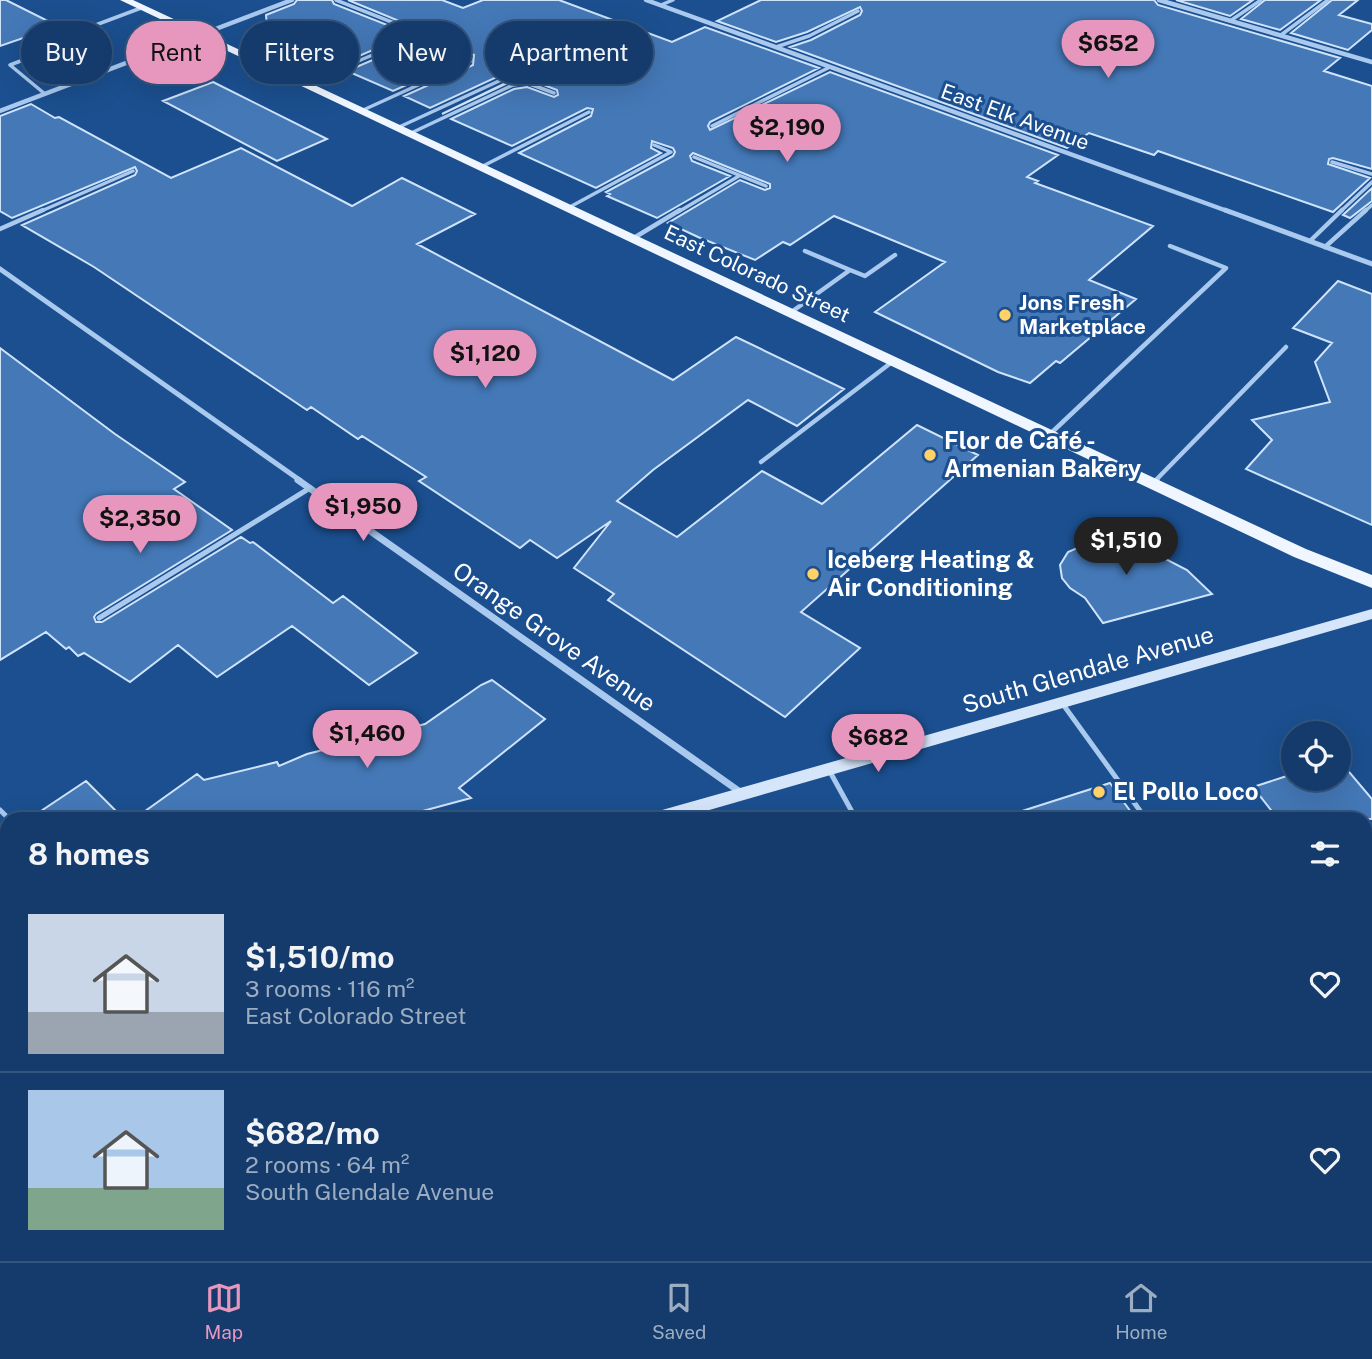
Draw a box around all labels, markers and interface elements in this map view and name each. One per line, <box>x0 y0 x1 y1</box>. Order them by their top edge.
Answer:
pin: $652 <box>1067 20 1149 80</box>
chip: Buy <box>21 21 112 84</box>
chip: Rent <box>126 21 226 84</box>
chip: Filters <box>240 21 359 84</box>
chip: New <box>373 21 471 84</box>
chip: Apartment <box>485 21 653 84</box>
text: $652 <box>1078 29 1138 56</box>
street label: East Elk Avenue <box>938 78 1093 155</box>
pin: $2,190 <box>730 104 844 164</box>
text: $2,190 <box>749 113 825 140</box>
street label: East Colorado Street <box>660 219 854 328</box>
place label: Jons Fresh Marketplace <box>1019 290 1146 339</box>
marker: Jons Fresh Marketplace <box>997 307 1013 323</box>
pin: $1,120 <box>428 330 542 390</box>
text: $1,120 <box>449 339 521 366</box>
place label: Flor de Café - Armenian Bakery <box>944 426 1142 482</box>
marker: Flor de Café - Armenian Bakery <box>922 447 938 463</box>
pin: $1,950 <box>306 484 420 543</box>
text: $1,950 <box>324 492 402 519</box>
pin: $2,350 <box>83 496 197 555</box>
text: $2,350 <box>99 504 181 531</box>
pin: $1,510 <box>1069 518 1183 577</box>
text: $1,510 <box>1090 526 1162 553</box>
place label: Iceberg Heating & Air Conditioning <box>827 545 1035 601</box>
street label: Orange Grove Avenue <box>448 556 661 717</box>
marker: Iceberg Heating & Air Conditioning <box>805 566 821 582</box>
street label: South Glendale Avenue <box>959 620 1217 718</box>
pin: $1,460 <box>310 710 424 770</box>
pin: $682 <box>837 714 919 774</box>
text: $1,460 <box>329 719 405 746</box>
map controls <box>1281 721 1351 791</box>
button: locate <box>1281 721 1351 791</box>
text: $682 <box>848 723 908 750</box>
place label: El Pollo Loco <box>1113 777 1259 805</box>
marker: El Pollo Loco <box>1091 784 1107 800</box>
icon: filters <box>1306 835 1344 873</box>
text: 8 homes <box>28 836 150 872</box>
text: $1,510/mo <box>245 939 395 975</box>
icon: home <box>84 942 168 1026</box>
icon: heart <box>1306 965 1344 1003</box>
text: 3 rooms · 116 m² <box>245 975 415 1002</box>
text: East Colorado Street <box>245 1002 466 1029</box>
text: $682/mo <box>245 1115 380 1151</box>
icon: home <box>84 1118 168 1202</box>
icon: heart <box>1306 1141 1344 1179</box>
text: 2 rooms · 64 m² <box>245 1151 409 1178</box>
text: South Glendale Avenue <box>245 1178 494 1205</box>
tab: Map <box>204 1279 243 1343</box>
tab: Saved <box>652 1279 706 1343</box>
tab: Home <box>1115 1279 1168 1343</box>

